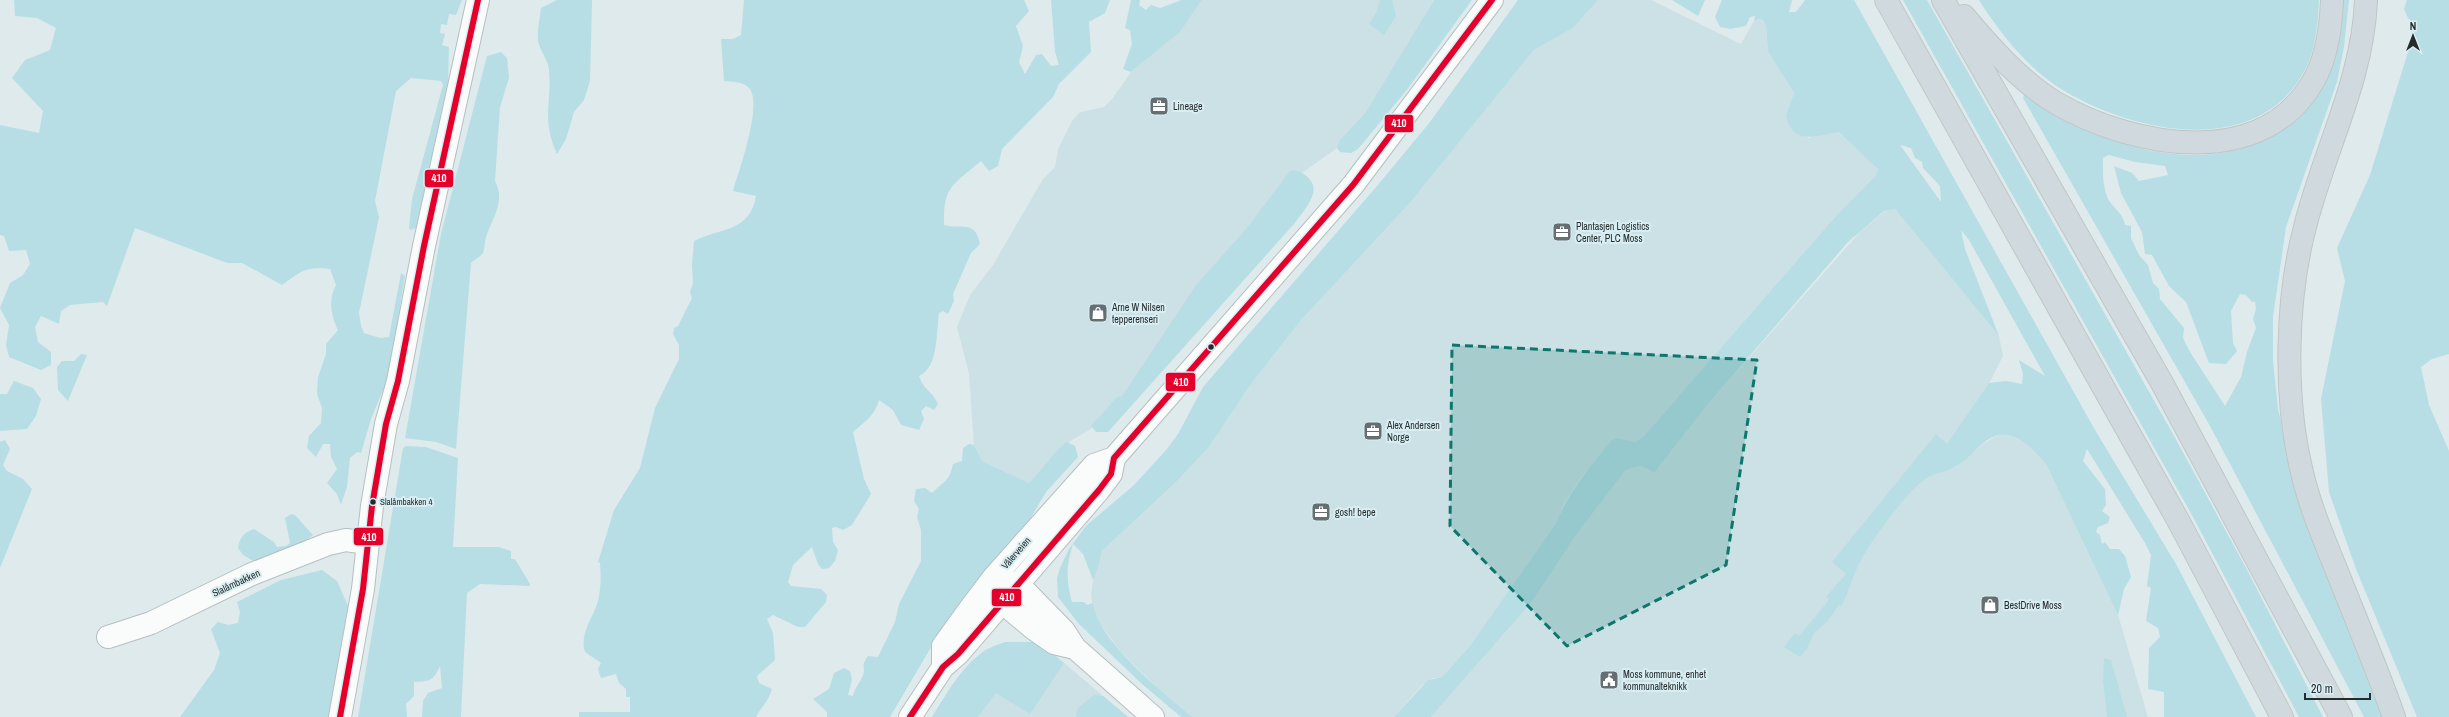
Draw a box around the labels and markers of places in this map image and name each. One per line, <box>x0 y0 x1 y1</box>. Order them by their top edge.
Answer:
office icon: Lineage <box>1148 95 1170 117</box>
place label: Lineage <box>1173 100 1203 113</box>
place label: Plantasjen Logistics Center, PLC Moss <box>1576 220 1649 245</box>
office icon: Plantasjen Logistics Center, PLC Moss <box>1551 221 1573 243</box>
place label: Arne W Nilsen tepperenseri <box>1111 301 1165 326</box>
shop icon: Arne W Nilsen tepperenseri <box>1087 302 1109 324</box>
unlabelled marker <box>1206 342 1216 352</box>
place label: Alex Andersen Norge <box>1386 419 1440 444</box>
office icon: Alex Andersen Norge <box>1362 420 1384 442</box>
place label: Slalåmbakken 4 <box>380 496 433 508</box>
marker: Slalåmbakken 4 <box>368 497 378 507</box>
office icon: gosh! bepe <box>1310 501 1332 523</box>
place label: gosh! bepe <box>1335 506 1376 519</box>
shop icon: BestDrive Moss <box>1979 594 2001 616</box>
place label: BestDrive Moss <box>2004 599 2062 612</box>
place label: Moss kommune, enhet kommunalteknikk <box>1623 668 1707 693</box>
public building icon: Moss kommune, enhet kommunalteknikk <box>1598 669 1620 691</box>

